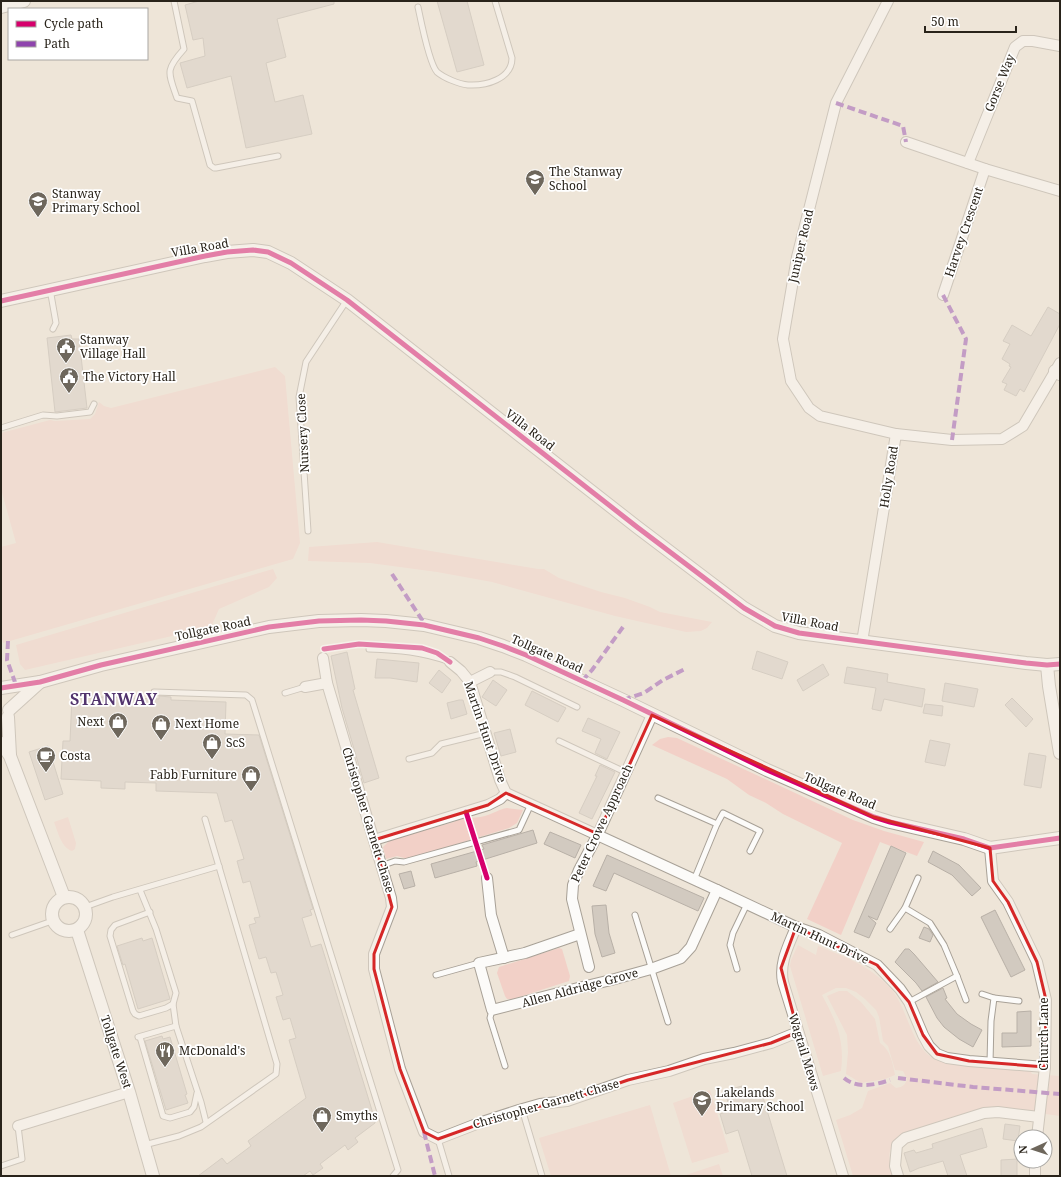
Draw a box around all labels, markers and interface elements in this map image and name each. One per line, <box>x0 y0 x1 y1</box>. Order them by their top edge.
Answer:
legend <box>8 8 148 60</box>
scale bar <box>925 8 1016 34</box>
text: 50 m <box>931 13 959 30</box>
text: Cycle path <box>44 15 104 32</box>
text: Path <box>44 35 70 52</box>
street label: Gorse Way <box>980 51 1019 114</box>
place label: The Stanway School <box>549 163 623 194</box>
school or university icon: The Stanway School <box>524 168 546 196</box>
street label: Harvey Crescent <box>940 184 987 279</box>
place label: Stanway Primary School <box>52 185 140 216</box>
school or university icon: Stanway Primary School <box>27 190 49 218</box>
street label: Juniper Road <box>784 207 817 285</box>
street label: Villa Road <box>170 234 231 261</box>
place label: Stanway Village Hall <box>80 331 146 362</box>
public building icon: Stanway Village Hall <box>55 336 77 364</box>
public building icon: The Victory Hall <box>58 366 80 394</box>
place label: The Victory Hall <box>83 368 176 385</box>
street label: Nursery Close <box>292 393 313 473</box>
street label: Villa Road <box>502 405 559 455</box>
street label: Holly Road <box>875 444 902 509</box>
street label: Villa Road <box>780 608 841 636</box>
street label: Tollgate Road <box>173 612 253 645</box>
street label: Tollgate Road <box>509 630 586 677</box>
street label: Martin Hunt Drive <box>460 679 511 785</box>
district label: STANWAY <box>70 688 158 710</box>
shop icon: Next <box>107 711 129 739</box>
place label: Next <box>77 713 104 730</box>
shop icon: Next Home <box>150 713 172 741</box>
place label: Next Home <box>175 715 239 732</box>
shop icon: ScS <box>201 732 223 760</box>
place label: ScS <box>226 734 245 751</box>
cafe icon: Costa <box>35 745 57 773</box>
street label: Christopher Garnett Chase <box>338 745 399 895</box>
place label: Costa <box>60 747 91 764</box>
street label: Peter Crowe Approach <box>567 760 637 885</box>
shop icon: Fabb Furniture <box>240 764 262 792</box>
place label: Fabb Furniture <box>150 766 237 783</box>
street label: Tollgate Road <box>801 768 880 814</box>
street label: Martin Hunt Drive <box>768 907 872 968</box>
street label: Allen Aldridge Grove <box>520 964 640 1011</box>
street label: Church Lane <box>1035 997 1052 1071</box>
street label: Wagtail Mews <box>785 1011 824 1093</box>
street label: Tollgate West <box>97 1013 136 1091</box>
restaurant icon: McDonald's <box>154 1040 176 1068</box>
place label: McDonald's <box>179 1042 245 1059</box>
street label: Christopher Garnett Chase <box>471 1074 621 1133</box>
place label: Lakelands Primary School <box>716 1084 804 1115</box>
school or university icon: Lakelands Primary School <box>691 1089 713 1117</box>
shop icon: Smyths <box>311 1105 333 1133</box>
place label: Smyths <box>336 1107 378 1124</box>
north arrow <box>1013 1129 1053 1169</box>
text: N <box>1015 1144 1030 1154</box>

